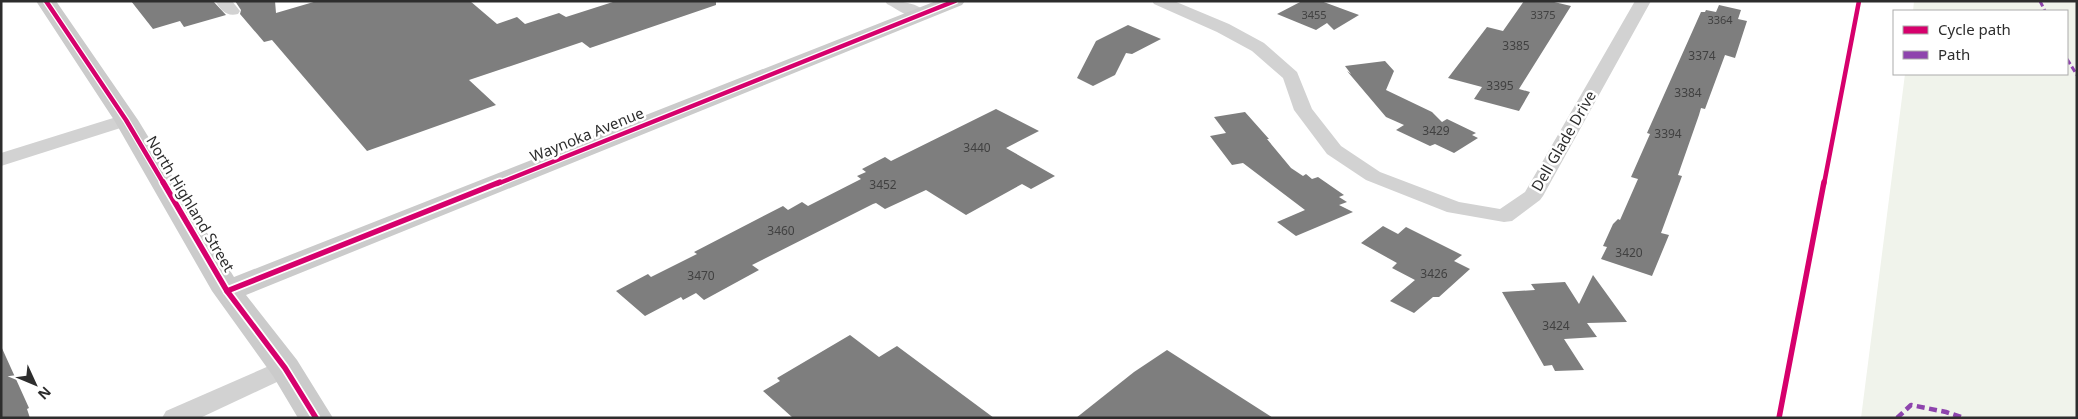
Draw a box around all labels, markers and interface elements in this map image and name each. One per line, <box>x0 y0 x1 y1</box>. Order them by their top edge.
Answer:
house number: 3455 <box>1301 7 1327 22</box>
house number: 3375 <box>1530 7 1556 22</box>
legend <box>1893 10 2068 75</box>
house number: 3364 <box>1707 12 1733 27</box>
text: Cycle path <box>1938 19 2011 39</box>
house number: 3385 <box>1502 37 1530 54</box>
text: Path <box>1938 44 1970 64</box>
house number: 3374 <box>1688 47 1716 64</box>
house number: 3395 <box>1486 77 1514 94</box>
house number: 3384 <box>1674 84 1702 101</box>
street label: Dell Glade Drive <box>1526 87 1600 194</box>
street label: Waynoka Avenue <box>527 102 646 166</box>
house number: 3429 <box>1422 122 1450 139</box>
house number: 3394 <box>1654 125 1682 142</box>
street label: North Highland Street <box>142 132 240 276</box>
house number: 3440 <box>963 139 991 156</box>
house number: 3452 <box>869 176 897 193</box>
house number: 3460 <box>767 222 795 239</box>
house number: 3420 <box>1615 244 1643 261</box>
house number: 3426 <box>1420 265 1448 282</box>
house number: 3470 <box>687 267 715 284</box>
house number: 3424 <box>1542 317 1570 334</box>
north arrow <box>10 359 60 409</box>
text: N <box>34 383 56 404</box>

